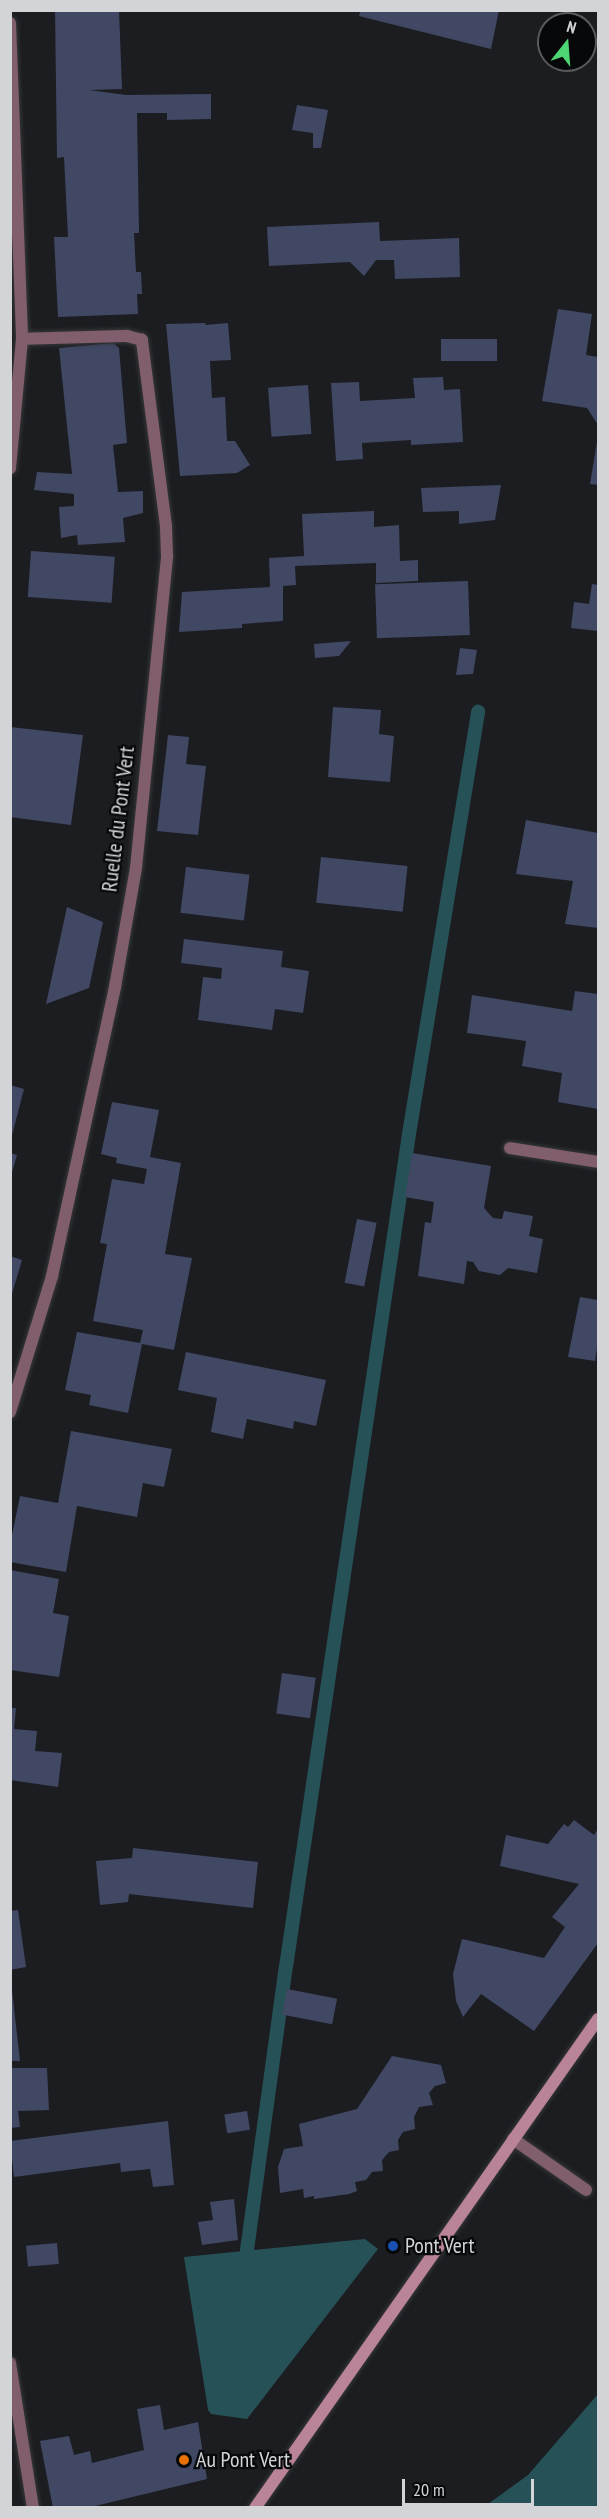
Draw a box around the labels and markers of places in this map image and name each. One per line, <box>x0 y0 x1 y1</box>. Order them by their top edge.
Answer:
place label: Pont Vert <box>405 2233 475 2259</box>
marker: Pont Vert <box>386 2239 400 2253</box>
place label: Au Pont Vert <box>196 2447 291 2473</box>
marker: Au Pont Vert <box>177 2453 191 2467</box>

